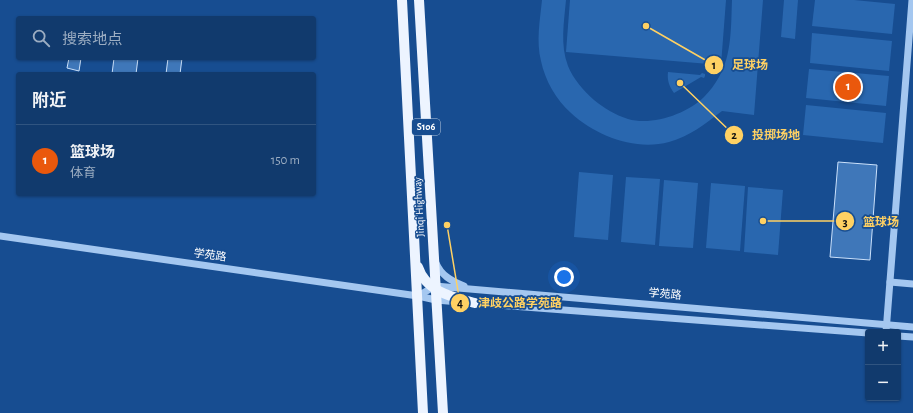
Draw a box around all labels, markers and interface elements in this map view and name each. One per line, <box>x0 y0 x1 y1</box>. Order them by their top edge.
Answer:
search box <box>16 16 316 60</box>
icon: search <box>30 27 52 49</box>
text: 搜索地点 <box>62 32 122 47</box>
callout: 足球场 <box>704 53 776 77</box>
text: 1 <box>712 59 716 71</box>
text: 足球场 <box>732 59 768 71</box>
pin: 1 <box>835 72 861 102</box>
text: 附近 <box>32 92 66 109</box>
road number: S106 <box>412 119 440 135</box>
callout: 投掷场地 <box>724 123 808 147</box>
text: 投掷场地 <box>752 128 800 141</box>
text: 2 <box>731 129 737 141</box>
text: 篮球场 <box>70 145 115 160</box>
text: 1 <box>43 154 47 167</box>
text: 150 m <box>271 154 300 167</box>
text: 体育 <box>70 167 96 180</box>
street label: Jinqi Highway <box>412 177 426 237</box>
callout: 篮球场 <box>835 209 907 233</box>
text: 篮球场 <box>863 215 899 228</box>
text: 3 <box>842 216 848 228</box>
street label: 学苑路 <box>193 246 227 263</box>
your location <box>554 267 574 287</box>
street label: 学苑路 <box>648 286 682 301</box>
callout: 津歧公路学苑路 <box>450 291 570 315</box>
text: 津歧公路学苑路 <box>478 296 562 309</box>
text: 4 <box>457 297 463 309</box>
map controls <box>865 329 901 401</box>
button: + <box>865 329 901 365</box>
button: − <box>865 365 901 401</box>

